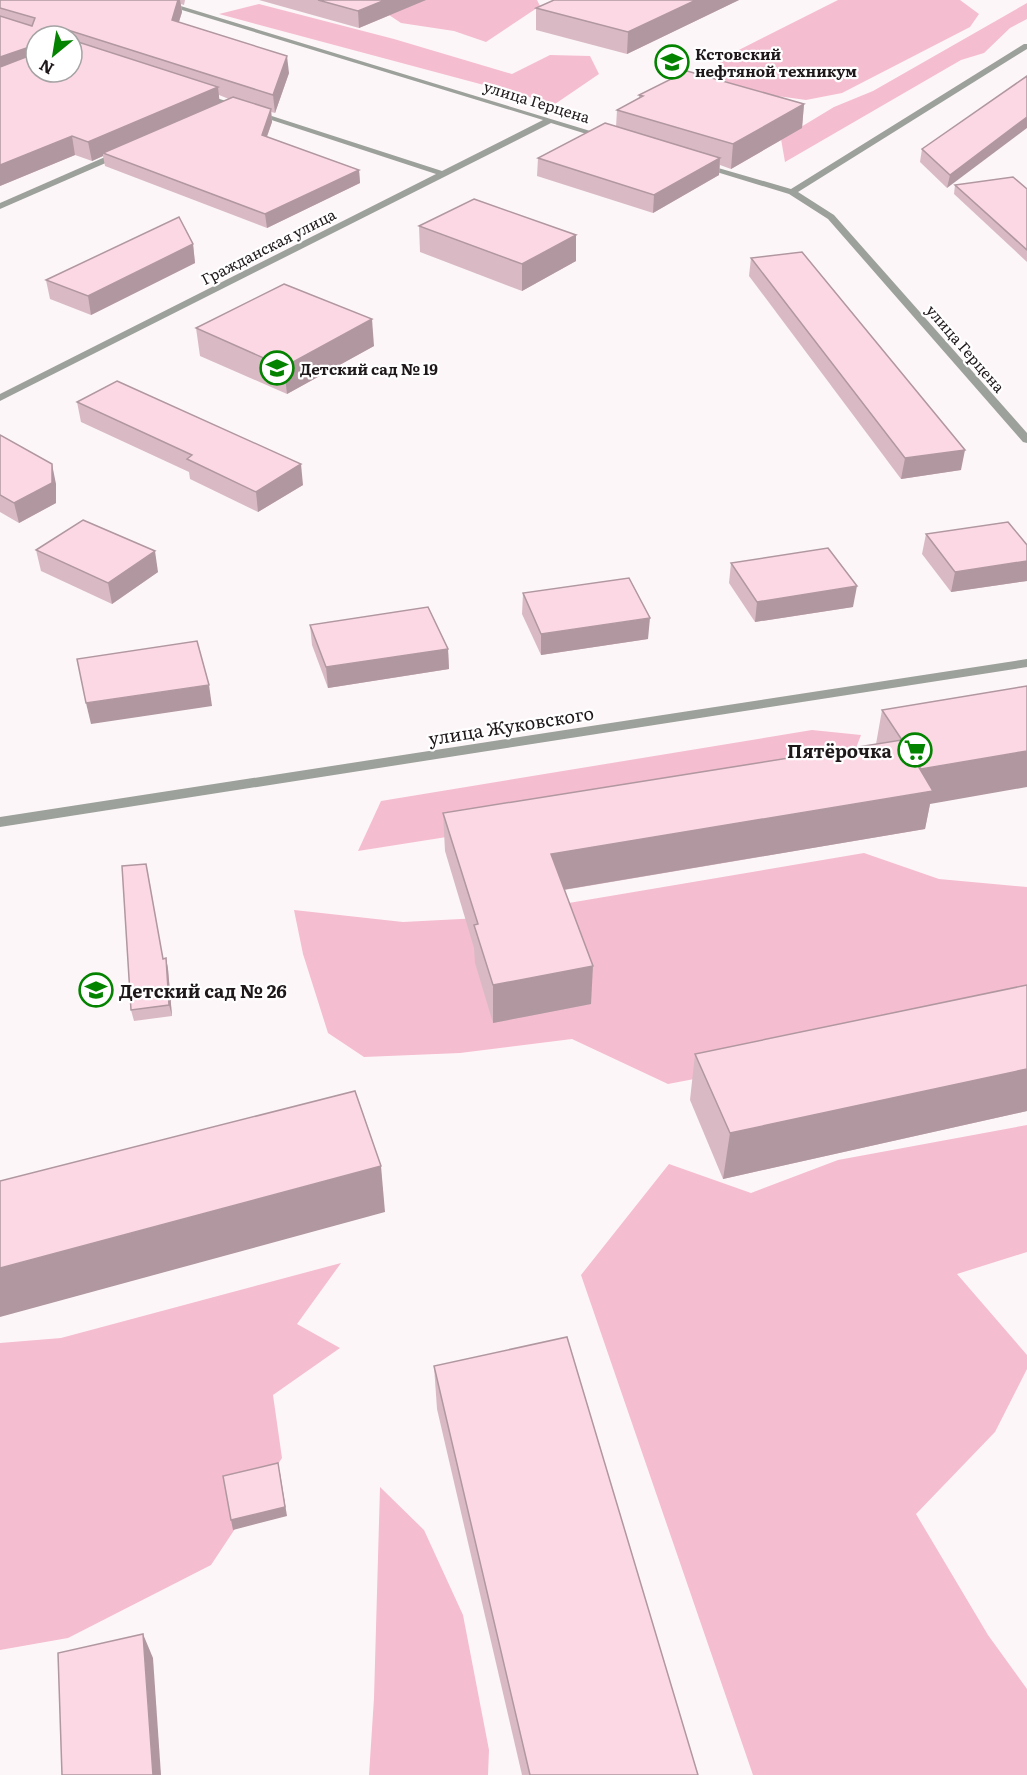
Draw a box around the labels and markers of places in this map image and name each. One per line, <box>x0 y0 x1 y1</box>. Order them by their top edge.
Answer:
place label: Кстовский нефтяной техникум <box>695 42 857 82</box>
school or university icon: Кстовский нефтяной техникум <box>654 44 690 80</box>
school or university icon: Детский сад № 19 <box>259 350 295 386</box>
place label: Детский сад № 19 <box>300 357 438 380</box>
supermarket icon: Пятёрочка <box>897 732 933 768</box>
place label: Пятёрочка <box>787 737 893 764</box>
school or university icon: Детский сад № 26 <box>78 972 114 1008</box>
place label: Детский сад № 26 <box>119 977 287 1004</box>

